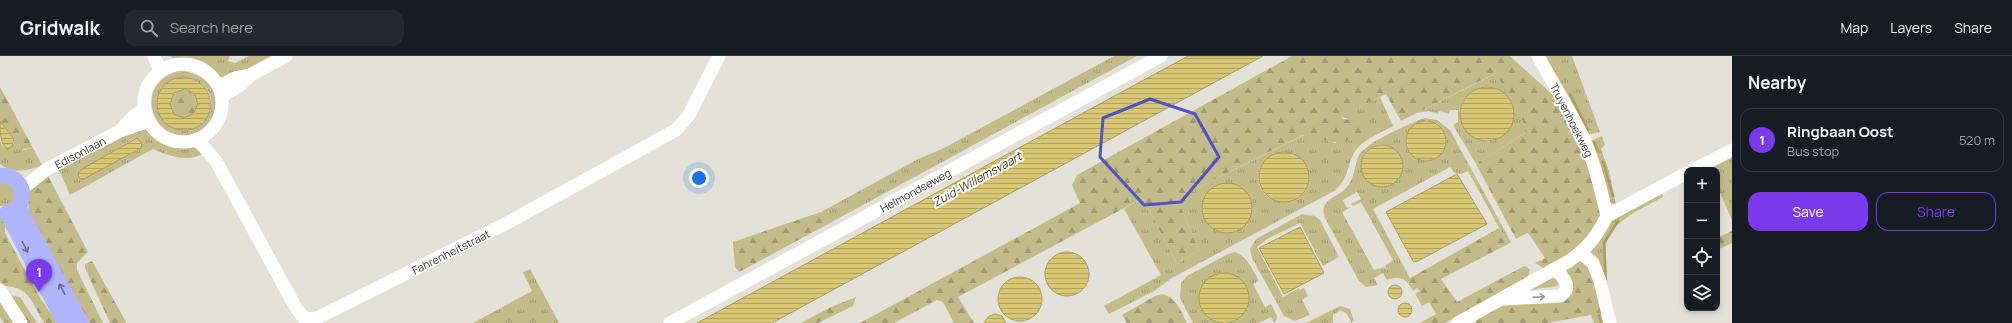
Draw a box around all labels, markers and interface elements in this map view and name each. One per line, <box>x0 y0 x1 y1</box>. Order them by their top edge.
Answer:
search box <box>124 10 404 46</box>
text: Gridwalk <box>20 15 100 41</box>
icon: search <box>138 17 160 39</box>
text: Search here <box>170 17 253 38</box>
text: Map <box>1840 18 1868 37</box>
text: Layers <box>1890 18 1932 37</box>
text: Share <box>1954 18 1992 37</box>
text: Nearby <box>1748 71 1806 94</box>
street label: Truyenhoekweg <box>1547 81 1597 159</box>
text: Ringbaan Oost <box>1787 121 1894 142</box>
text: 1 <box>1759 131 1765 149</box>
text: 520 m <box>1959 131 1995 149</box>
street label: Edisonlaan <box>52 132 108 171</box>
text: Bus stop <box>1787 142 1839 160</box>
water label: Zuid-Willemsvaart <box>929 147 1026 211</box>
street label: Helmondseweg <box>877 164 953 215</box>
map controls <box>1684 167 1720 311</box>
button: + <box>1684 167 1720 203</box>
your location <box>689 168 709 188</box>
button: Save <box>1748 192 1868 231</box>
button: Share <box>1876 192 1996 231</box>
button: − <box>1684 203 1720 239</box>
street label: Fahrenheitstraat <box>409 225 492 277</box>
button: locate <box>1684 239 1720 275</box>
one-way arrow <box>22 241 29 253</box>
pin: 1 <box>26 259 52 292</box>
button: layers <box>1684 275 1720 311</box>
one-way arrow <box>58 283 66 295</box>
one-way arrow <box>1532 294 1545 301</box>

